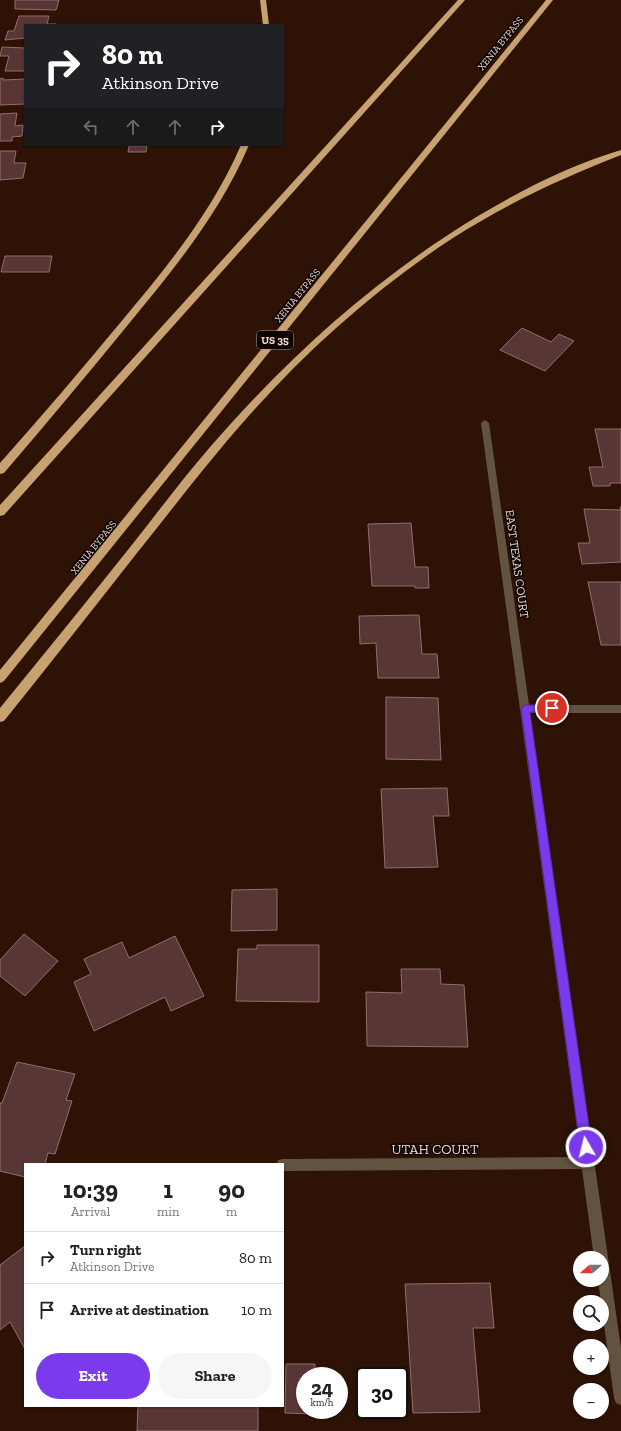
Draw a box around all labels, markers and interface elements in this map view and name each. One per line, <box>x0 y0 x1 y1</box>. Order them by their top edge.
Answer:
street label: XENIA BYPASS <box>475 14 526 73</box>
text: 80 m <box>102 38 163 71</box>
icon: right <box>36 40 88 92</box>
text: Atkinson Drive <box>102 72 219 94</box>
icon: left <box>80 116 102 138</box>
icon: ahead <box>122 116 144 138</box>
icon: ahead <box>164 116 186 138</box>
icon: right <box>206 116 228 138</box>
street label: XENIA BYPASS <box>272 266 323 325</box>
road number: US 35 <box>257 331 293 349</box>
street label: EAST TEXAS COURT <box>502 509 532 620</box>
street label: XENIA BYPASS <box>68 518 119 577</box>
pin <box>535 691 569 725</box>
icon: arrive <box>541 697 563 719</box>
position arrow <box>565 1126 607 1168</box>
street label: UTAH COURT <box>391 1141 479 1158</box>
text: 10:39 <box>63 1175 118 1204</box>
text: 1 <box>163 1175 173 1204</box>
text: 90 <box>218 1175 245 1204</box>
text: Arrival <box>71 1204 110 1219</box>
text: min <box>157 1204 179 1219</box>
text: m <box>226 1204 237 1219</box>
text: Turn right <box>70 1241 141 1259</box>
icon: right <box>36 1247 58 1269</box>
text: 80 m <box>239 1249 272 1267</box>
north arrow <box>573 1251 609 1287</box>
map controls <box>573 1251 609 1419</box>
text: Atkinson Drive <box>70 1259 154 1274</box>
button: search <box>573 1295 609 1331</box>
icon: arrive <box>36 1299 58 1321</box>
text: Arrive at destination <box>70 1301 209 1319</box>
text: 10 m <box>241 1301 272 1319</box>
button: + <box>573 1339 609 1375</box>
button: Exit <box>36 1353 150 1399</box>
button: Share <box>158 1353 272 1399</box>
speed limit sign: 30 <box>356 1367 408 1419</box>
text: 24 <box>311 1376 333 1400</box>
button: − <box>573 1383 609 1419</box>
text: km/h <box>311 1397 333 1409</box>

